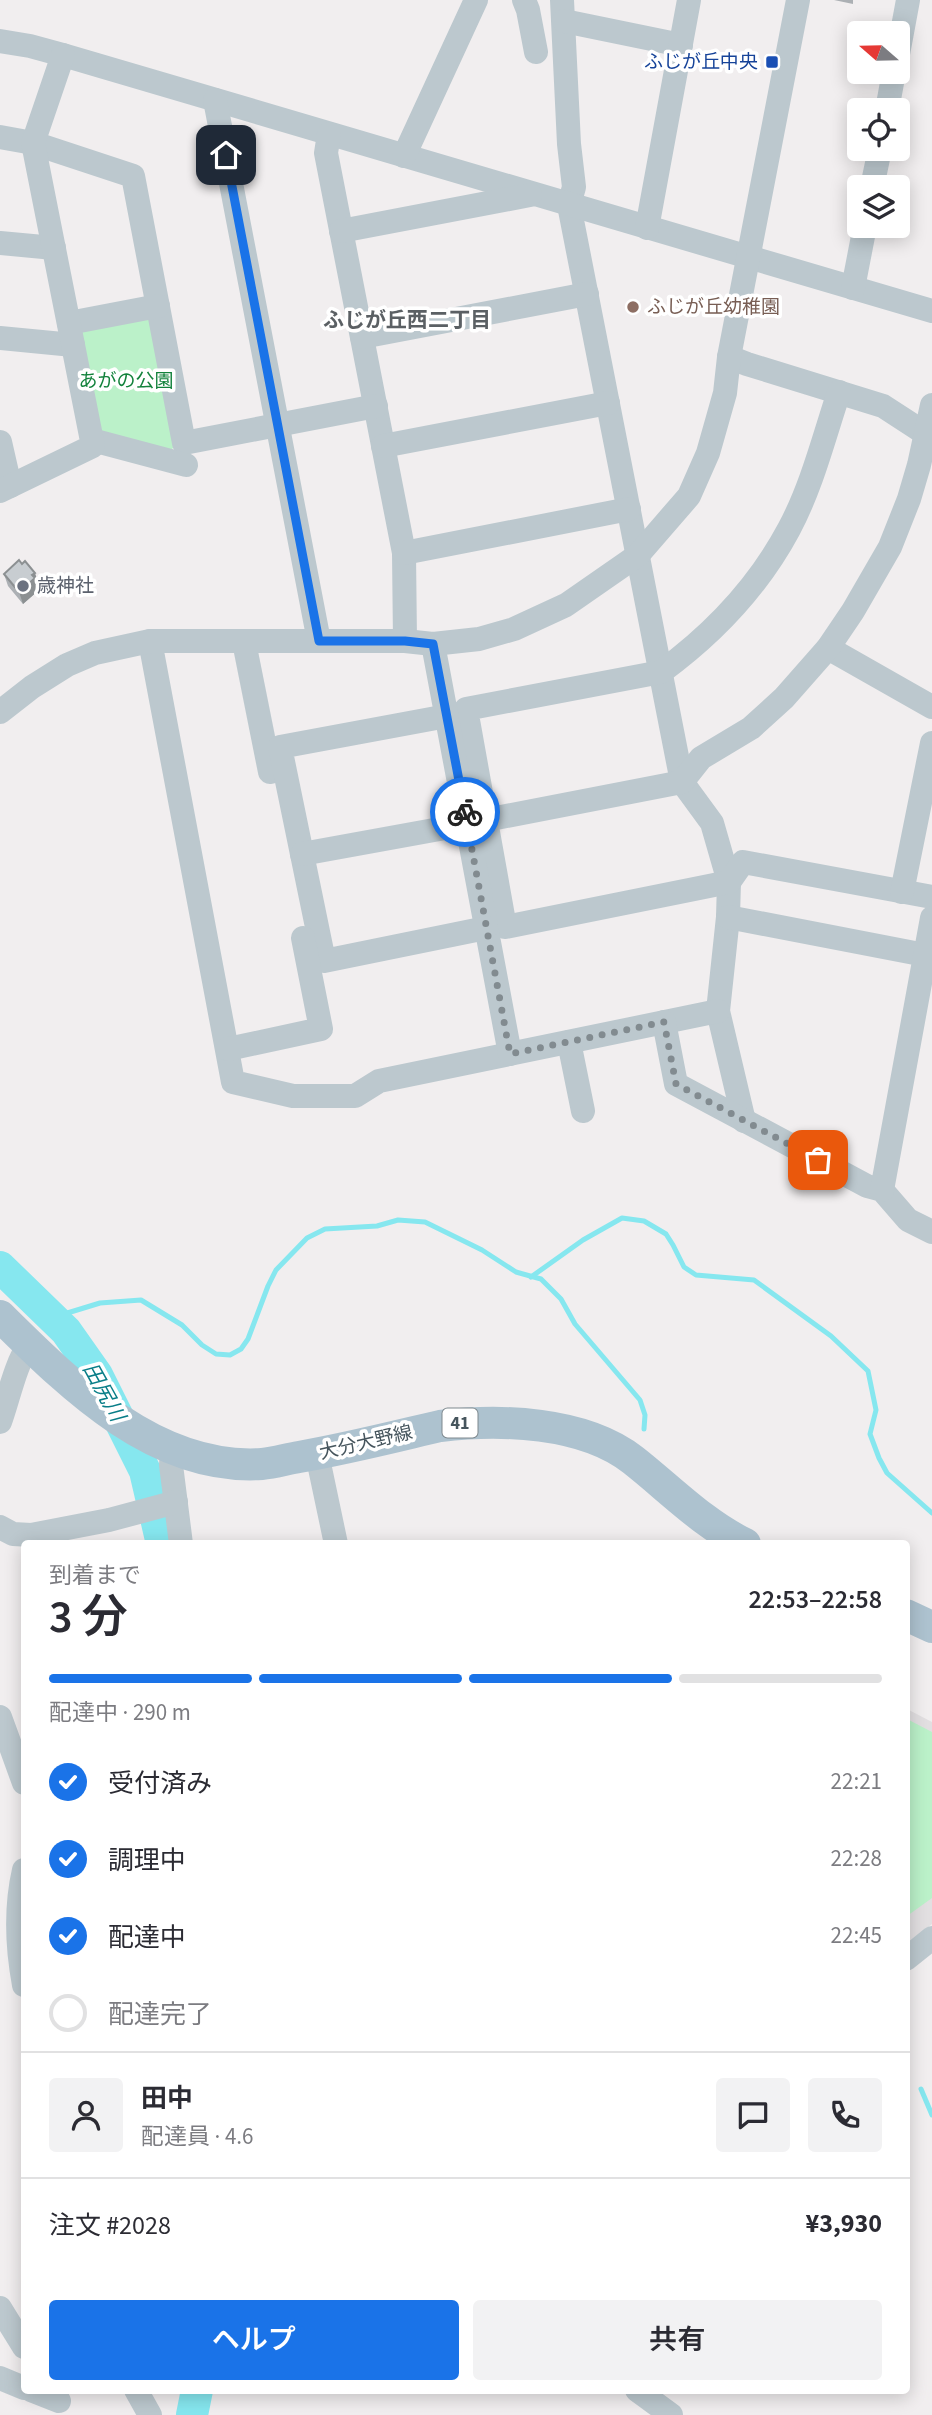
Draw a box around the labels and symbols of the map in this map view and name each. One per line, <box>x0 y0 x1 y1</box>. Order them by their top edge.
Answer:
north arrow <box>847 21 910 84</box>
place label: ふじが丘中央 <box>644 49 758 76</box>
marker: ふじが丘中央 <box>764 54 780 70</box>
pin <box>196 125 256 185</box>
place label: ふじが丘幼稚園 <box>647 294 780 321</box>
marker: ふじが丘幼稚園 <box>625 299 641 315</box>
district label: ふじが丘西二丁目 <box>323 305 491 335</box>
park label: あがの公園 <box>78 368 174 395</box>
place label: 歳神社 <box>37 573 94 600</box>
marker: 歳神社 <box>15 578 31 594</box>
courier <box>430 777 500 847</box>
pin <box>788 1130 848 1190</box>
water label: 田尻川 <box>76 1357 133 1429</box>
road number: 41 <box>442 1408 477 1438</box>
street label: 大分大野線 <box>317 1419 415 1467</box>

